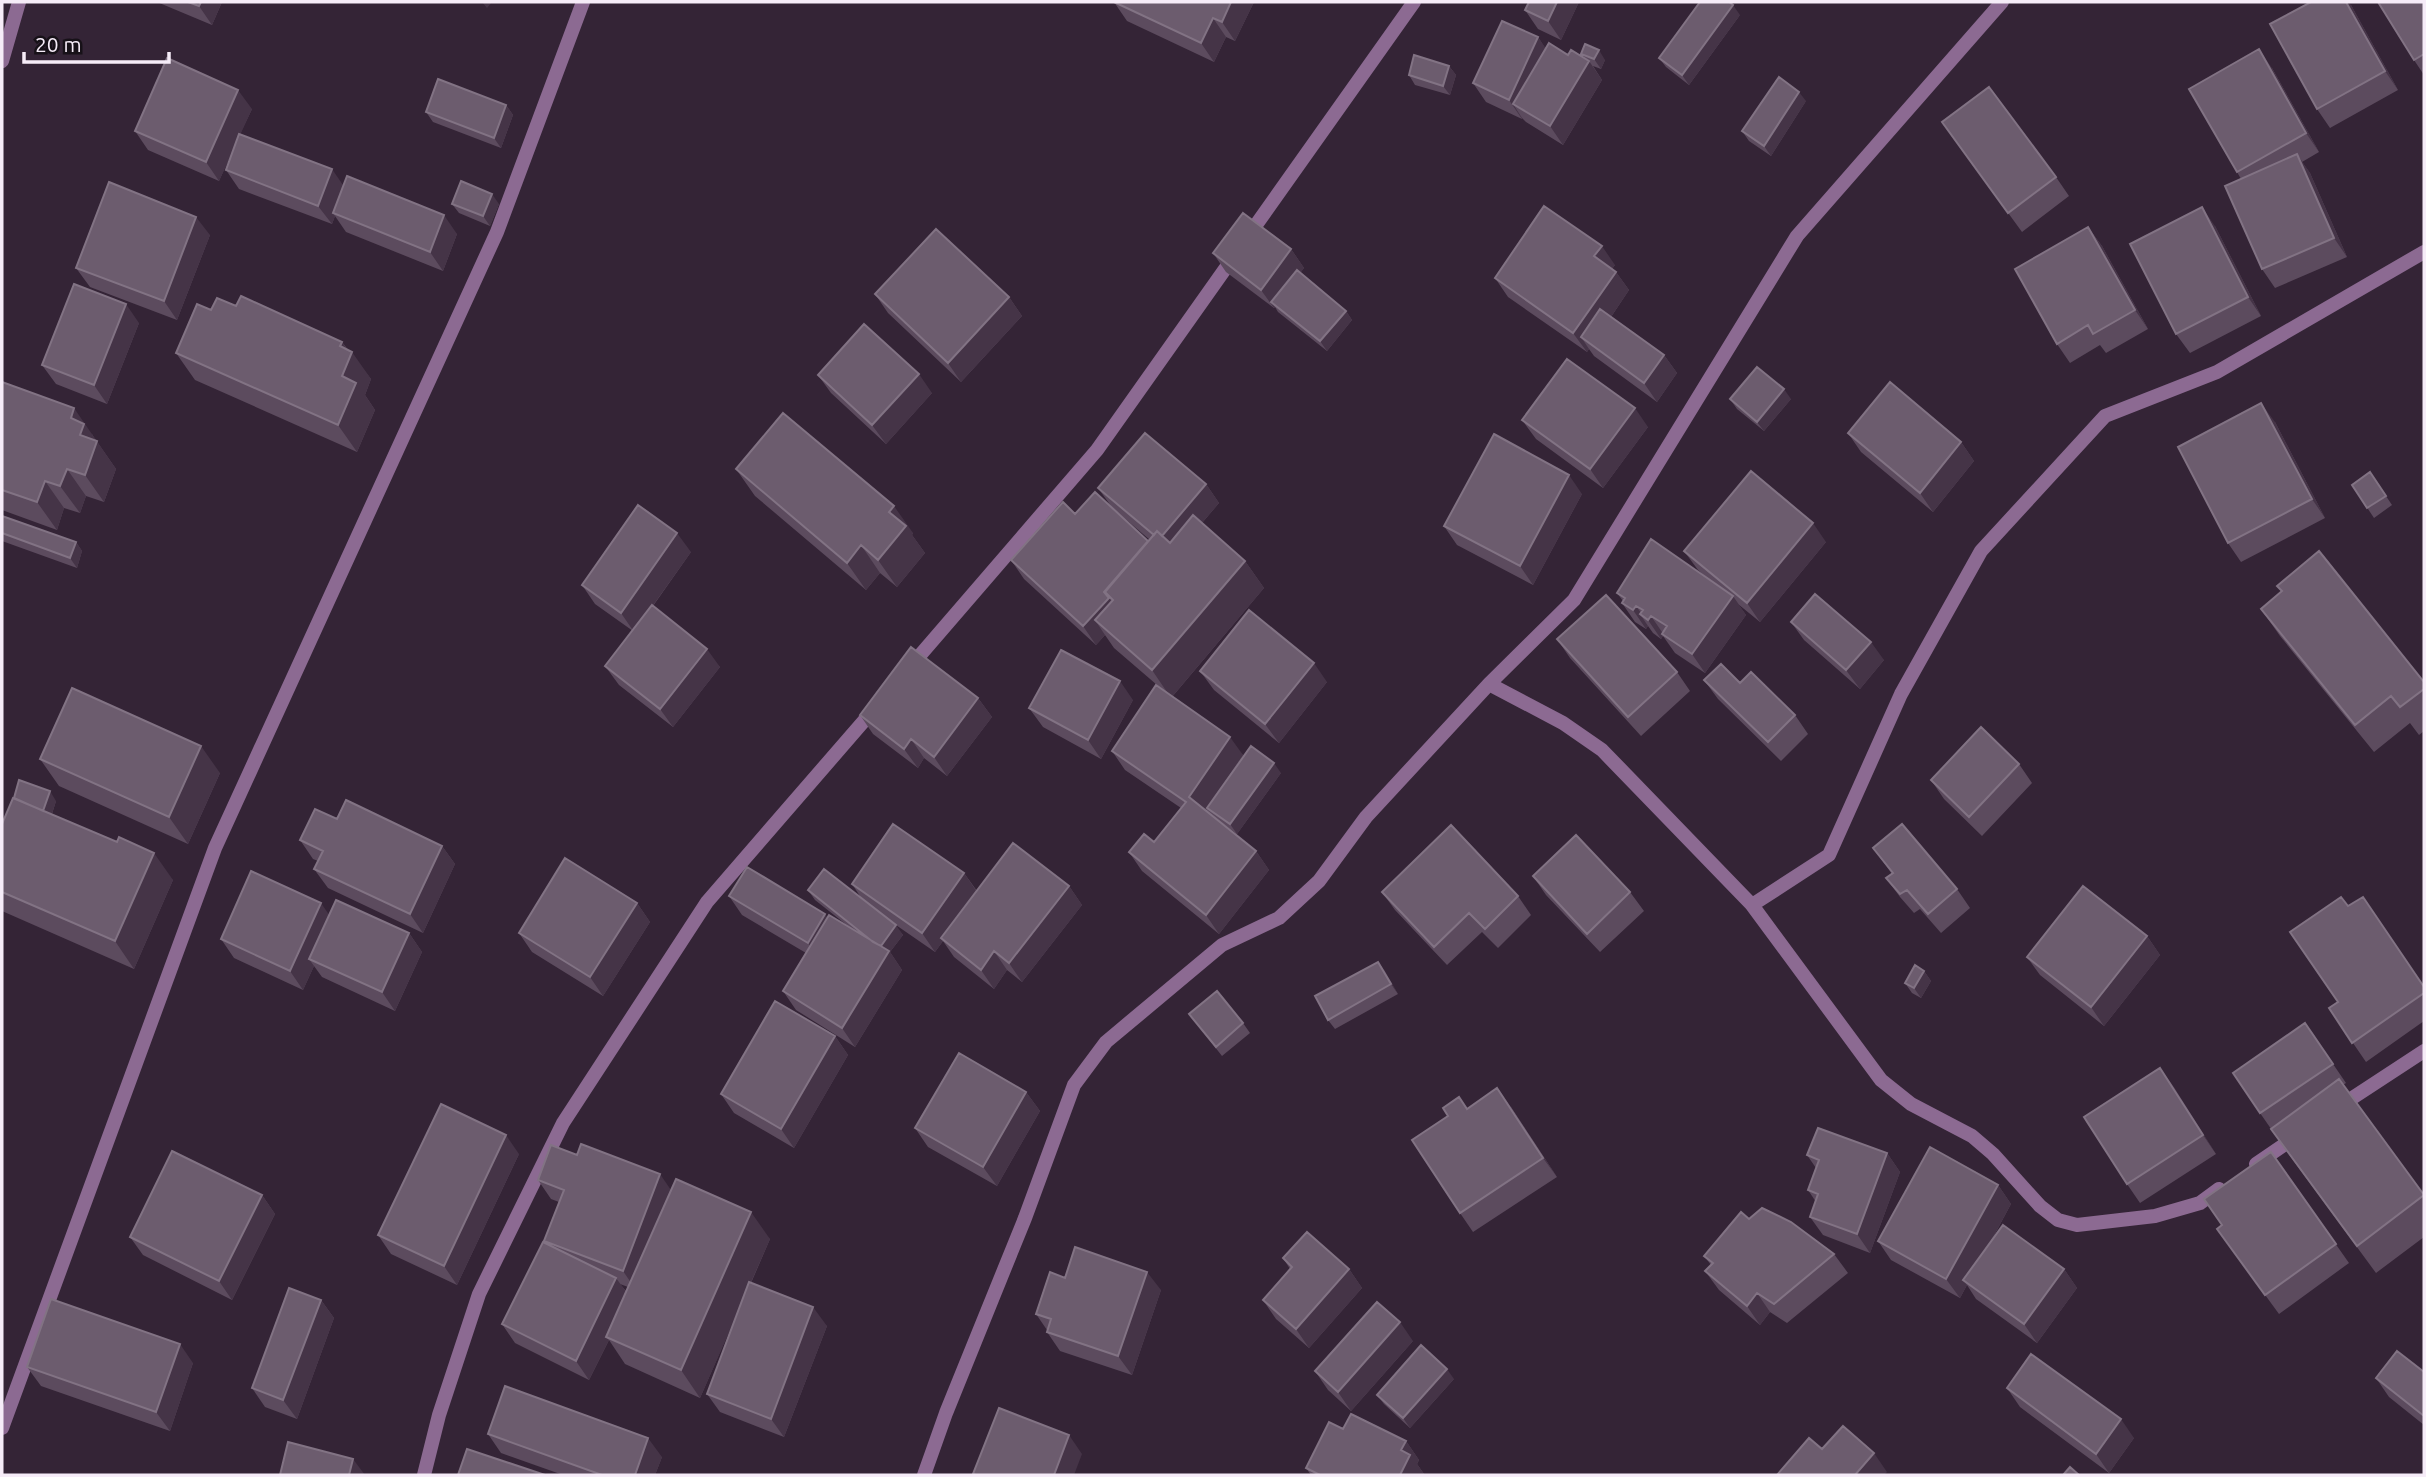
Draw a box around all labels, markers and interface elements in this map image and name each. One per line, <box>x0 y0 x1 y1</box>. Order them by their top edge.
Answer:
scale bar <box>24 21 170 65</box>
text: 20 m <box>35 32 82 56</box>

